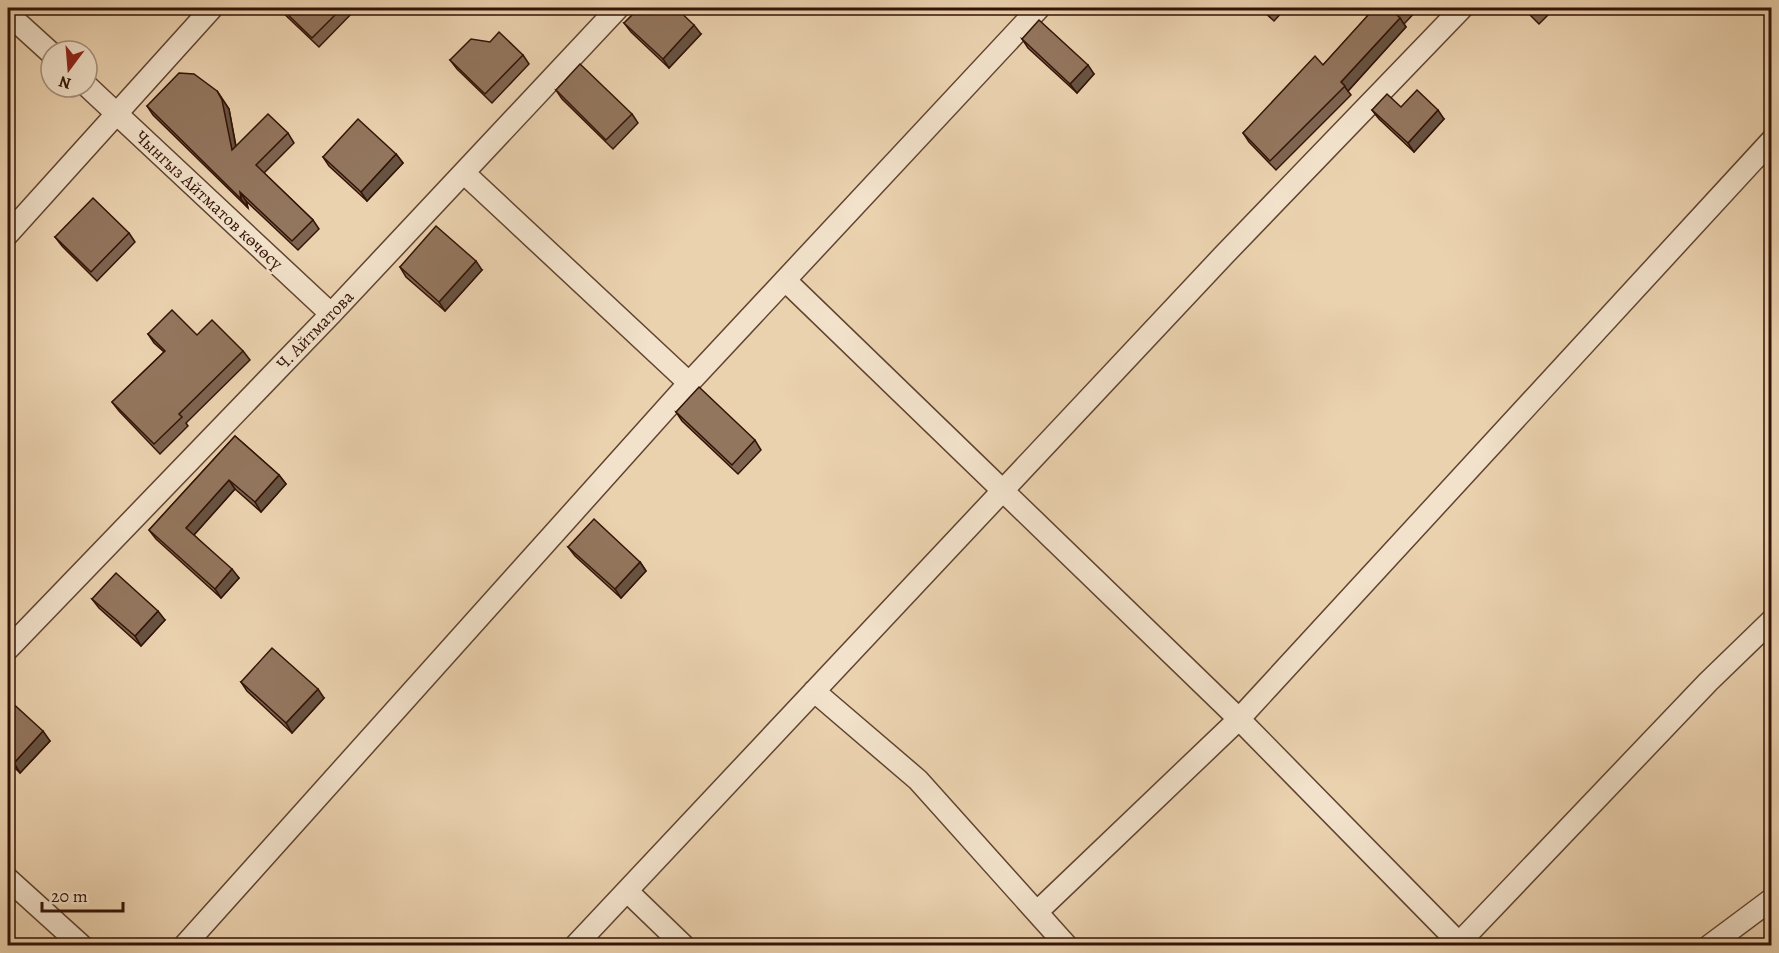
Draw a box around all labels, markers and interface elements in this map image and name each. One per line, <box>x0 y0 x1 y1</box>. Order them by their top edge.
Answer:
north arrow <box>39 39 99 99</box>
text: N <box>56 70 74 95</box>
street label: Чынгыз Айтматов көчөсү <box>130 125 289 276</box>
street label: Ч. Айтматова <box>271 285 360 375</box>
scale bar <box>42 875 123 913</box>
text: 20 m <box>51 884 88 908</box>

